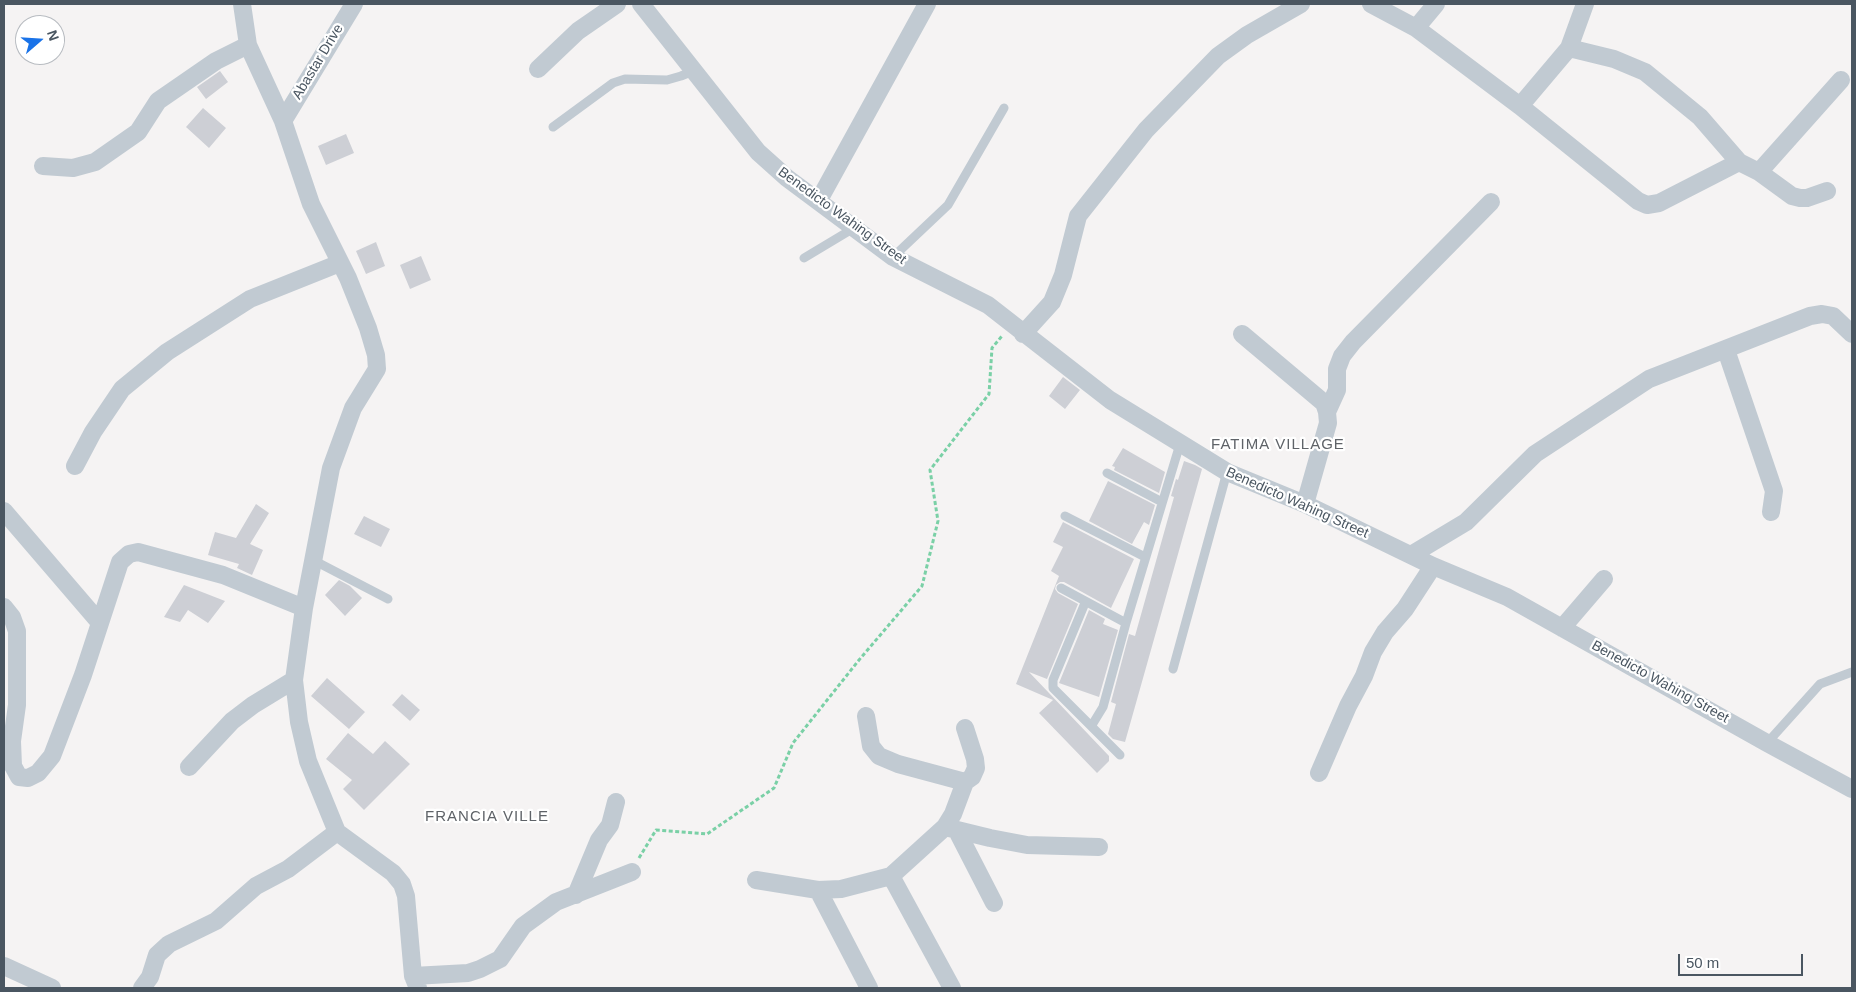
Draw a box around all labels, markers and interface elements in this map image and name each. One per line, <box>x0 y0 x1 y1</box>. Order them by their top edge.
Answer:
north arrow <box>15 15 65 65</box>
street label: Abastar Drive <box>289 21 347 103</box>
text: N <box>44 28 62 43</box>
street label: Benedicto Wahing Street <box>775 164 909 268</box>
district label: FATIMA VILLAGE <box>1209 436 1347 454</box>
street label: Benedicto Wahing Street <box>1223 464 1371 542</box>
street label: Benedicto Wahing Street <box>1588 637 1732 727</box>
district label: FRANCIA VILLE <box>423 808 551 826</box>
scale bar <box>1681 944 1806 976</box>
text: 50 m <box>1686 954 1719 971</box>

